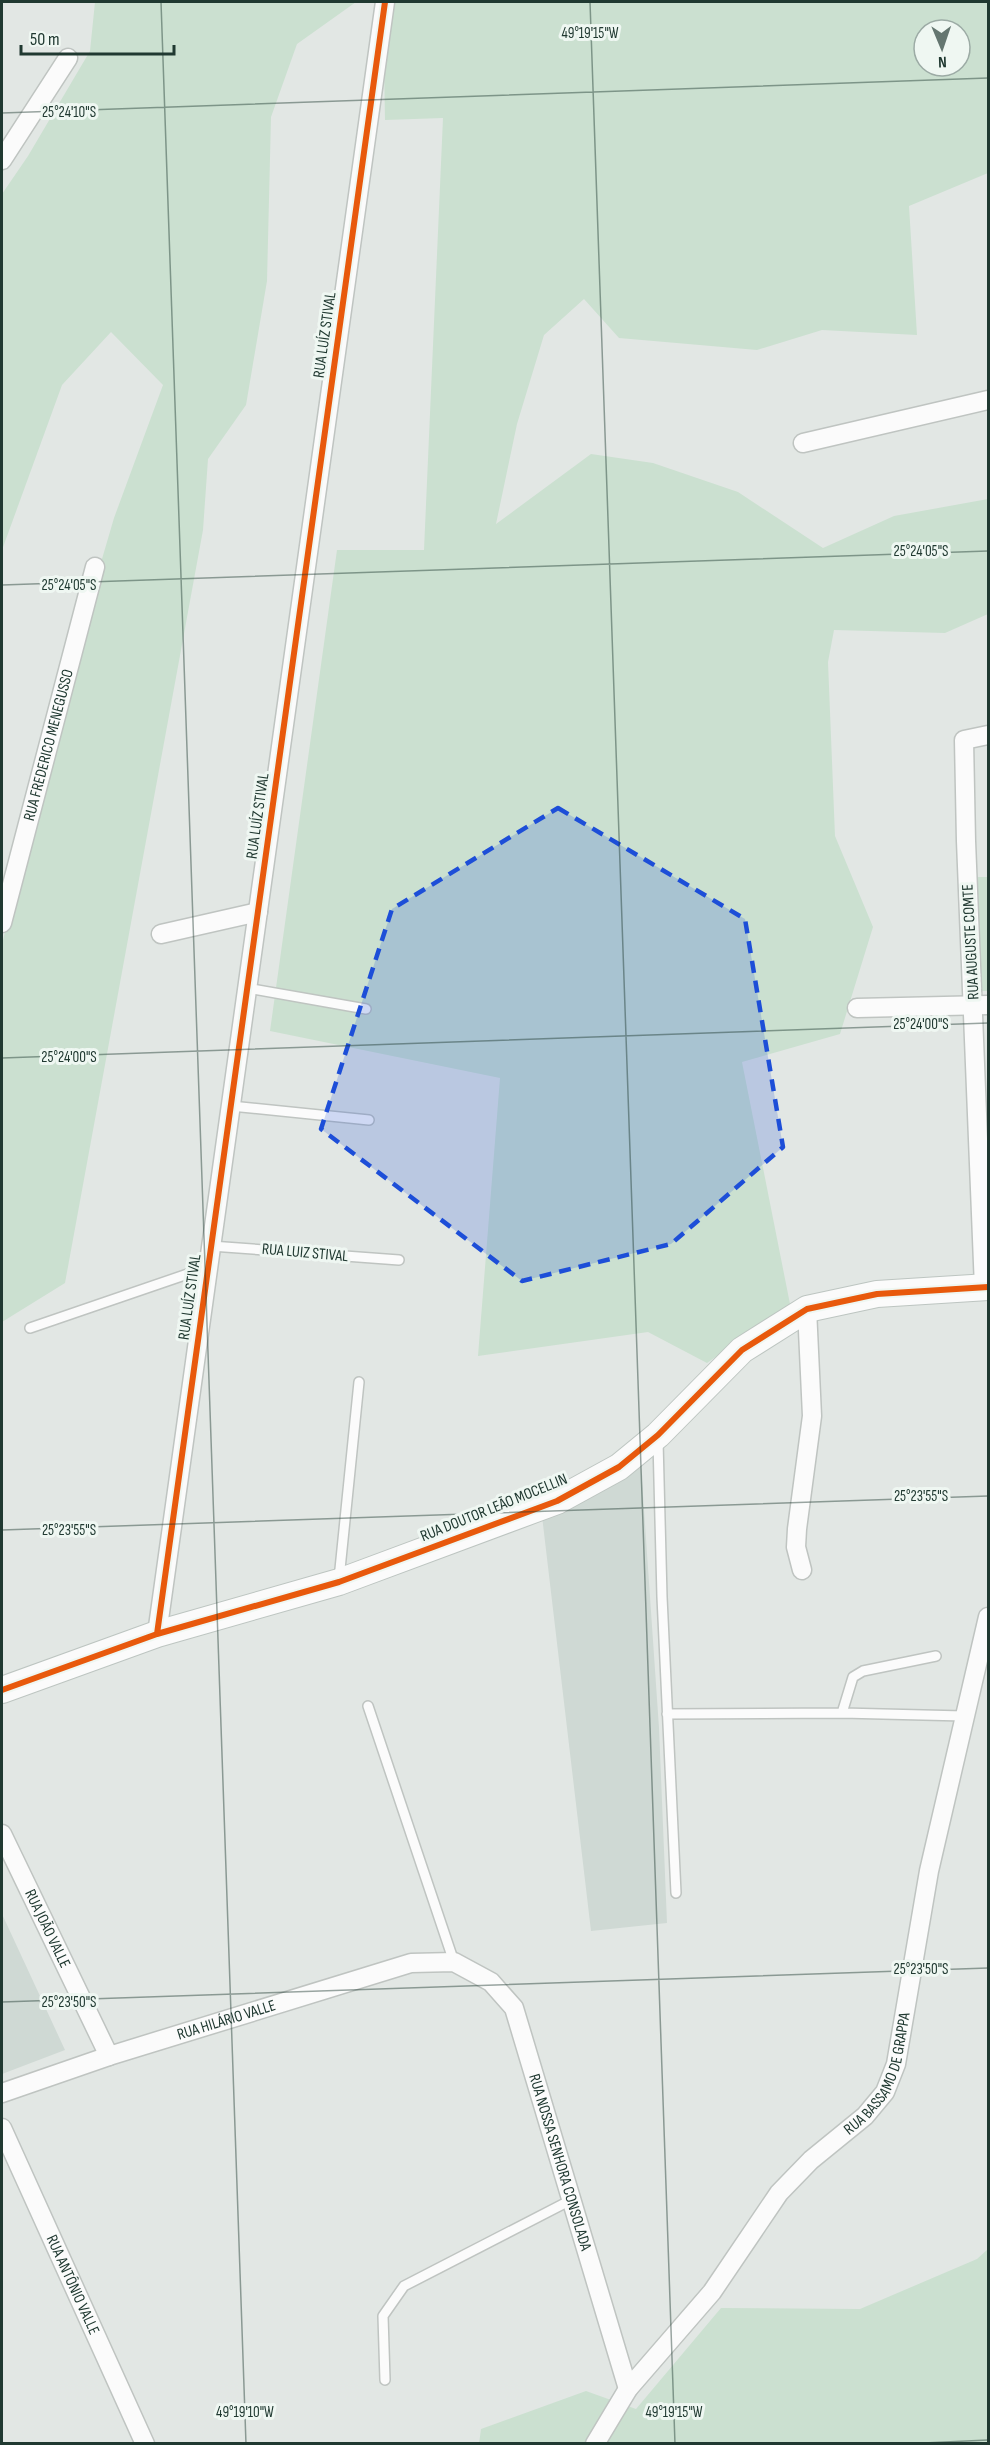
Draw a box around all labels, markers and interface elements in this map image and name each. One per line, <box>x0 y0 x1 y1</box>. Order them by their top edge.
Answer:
scale bar <box>21 18 174 56</box>
north arrow <box>912 18 972 78</box>
text: 49°19'15"W <box>561 24 619 43</box>
text: 50 m <box>30 29 60 50</box>
text: N <box>938 52 947 71</box>
text: 25°24'10"S <box>42 103 96 122</box>
street label: RUA LUÍZ STIVAL <box>310 291 340 379</box>
text: 25°24'05"S <box>894 542 948 561</box>
text: 25°24'05"S <box>42 576 96 595</box>
street label: RUA FREDERICO MENEGUSSO <box>20 667 77 823</box>
street label: RUA LUÍZ STIVAL <box>243 772 273 860</box>
street label: RUA AUGUSTE COMTE <box>958 884 984 1000</box>
text: 25°24'00"S <box>893 1015 949 1034</box>
text: 25°24'00"S <box>41 1048 97 1067</box>
street label: RUA LUIZ STIVAL <box>261 1240 349 1266</box>
street label: RUA LUÍZ STIVAL <box>175 1253 205 1341</box>
street label: RUA DOUTOR LEÃO MOCELLIN <box>418 1470 570 1546</box>
text: 25°23'55"S <box>894 1487 948 1506</box>
text: 25°23'55"S <box>42 1521 96 1540</box>
street label: RUA JOÃO VALLE <box>21 1886 75 1971</box>
text: 25°23'50"S <box>894 1960 948 1979</box>
text: 25°23'50"S <box>42 1993 96 2012</box>
street label: RUA HILÁRIO VALLE <box>175 1996 278 2044</box>
street label: RUA BASSAMO DE GRAPPA <box>840 2011 914 2139</box>
street label: RUA NOSSA SENHORA CONSOLADA <box>525 2072 596 2253</box>
street label: RUA ANTÔNIO VALLE <box>42 2232 104 2338</box>
text: 49°19'10"W <box>216 2403 274 2422</box>
text: 49°19'15"W <box>645 2403 703 2422</box>

